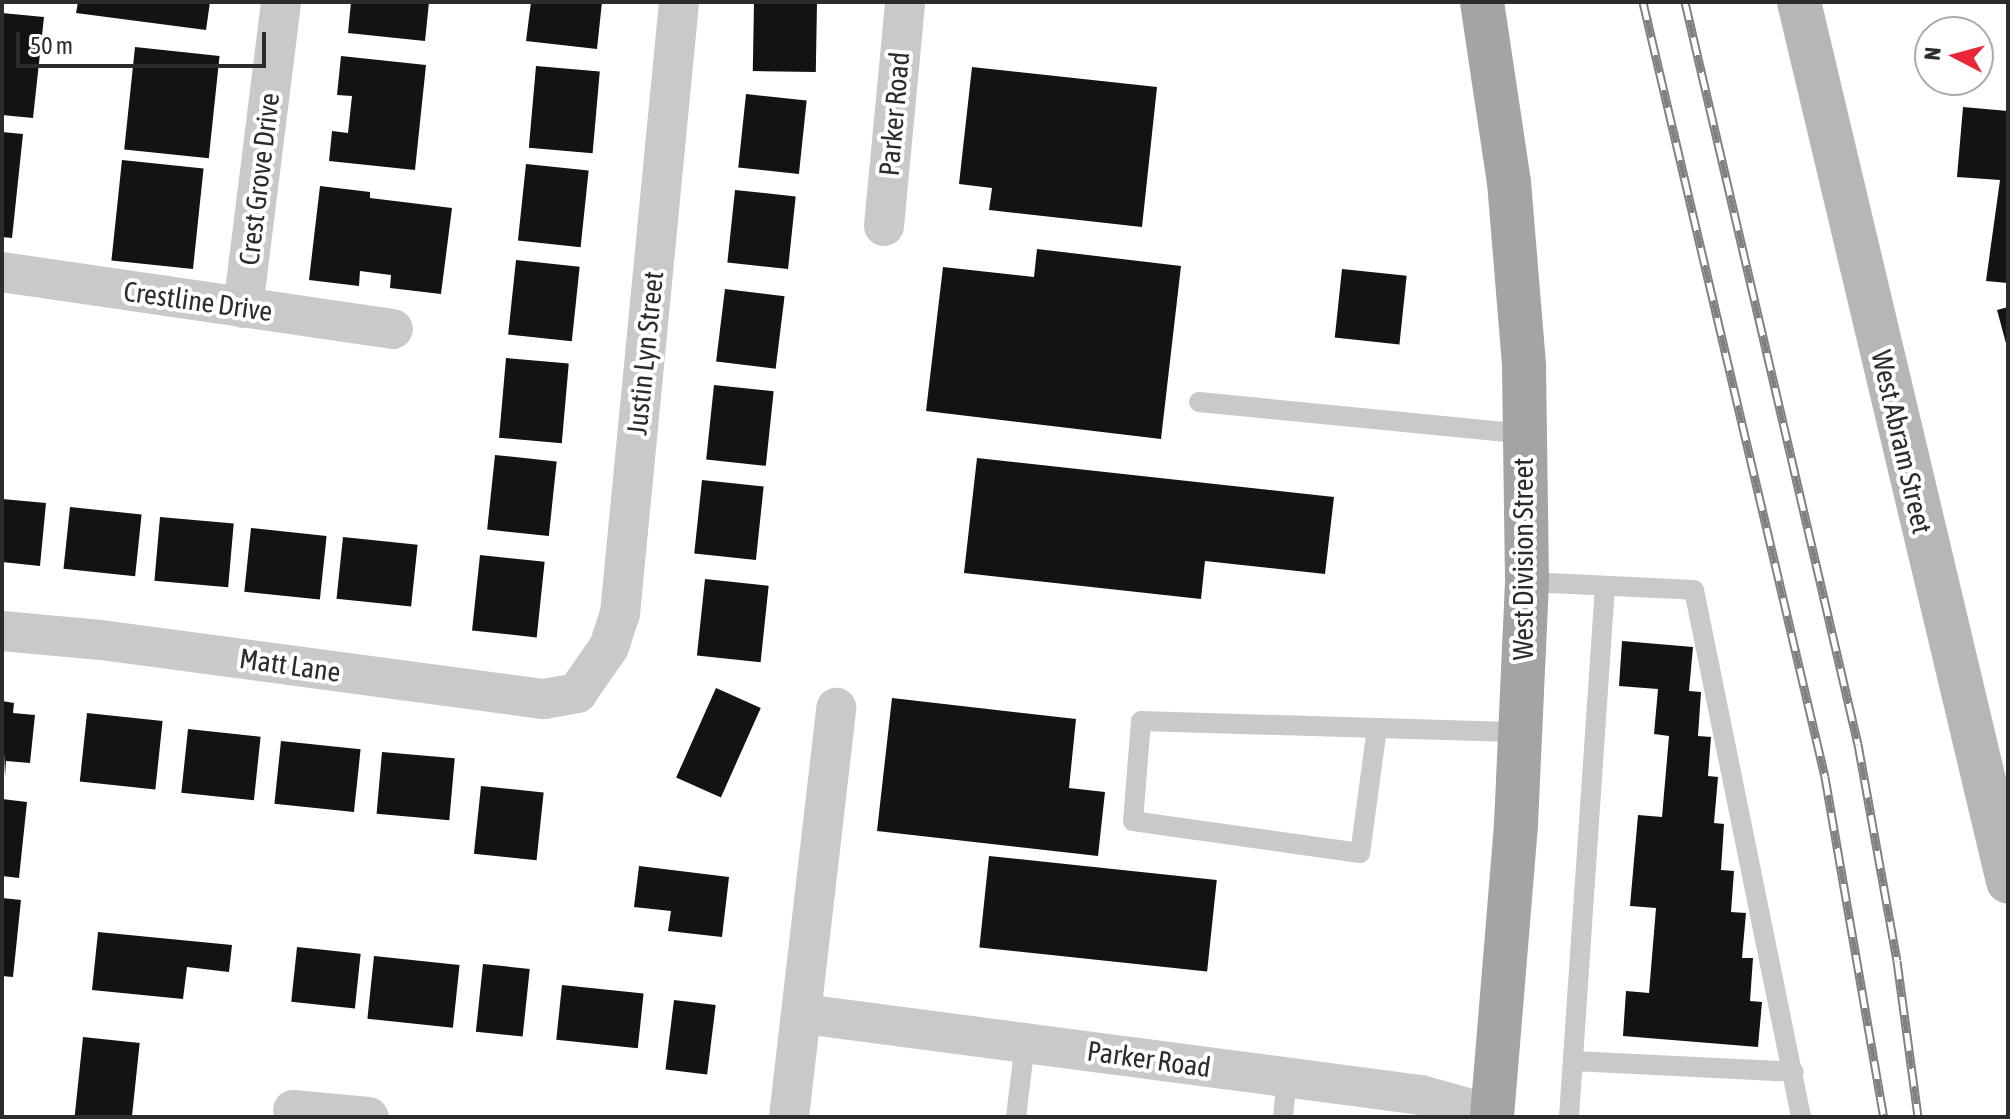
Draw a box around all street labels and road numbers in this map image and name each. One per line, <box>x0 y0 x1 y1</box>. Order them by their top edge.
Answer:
street label: Parker Road <box>872 51 916 177</box>
street label: Crest Grove Drive <box>232 91 286 267</box>
street label: Justin Lyn Street <box>620 269 670 437</box>
street label: Crestline Drive <box>121 274 275 328</box>
street label: West Abram Street <box>1865 347 1939 537</box>
street label: West Division Street <box>1506 458 1540 660</box>
street label: Matt Lane <box>237 641 343 689</box>
street label: Parker Road <box>1085 1034 1213 1084</box>

